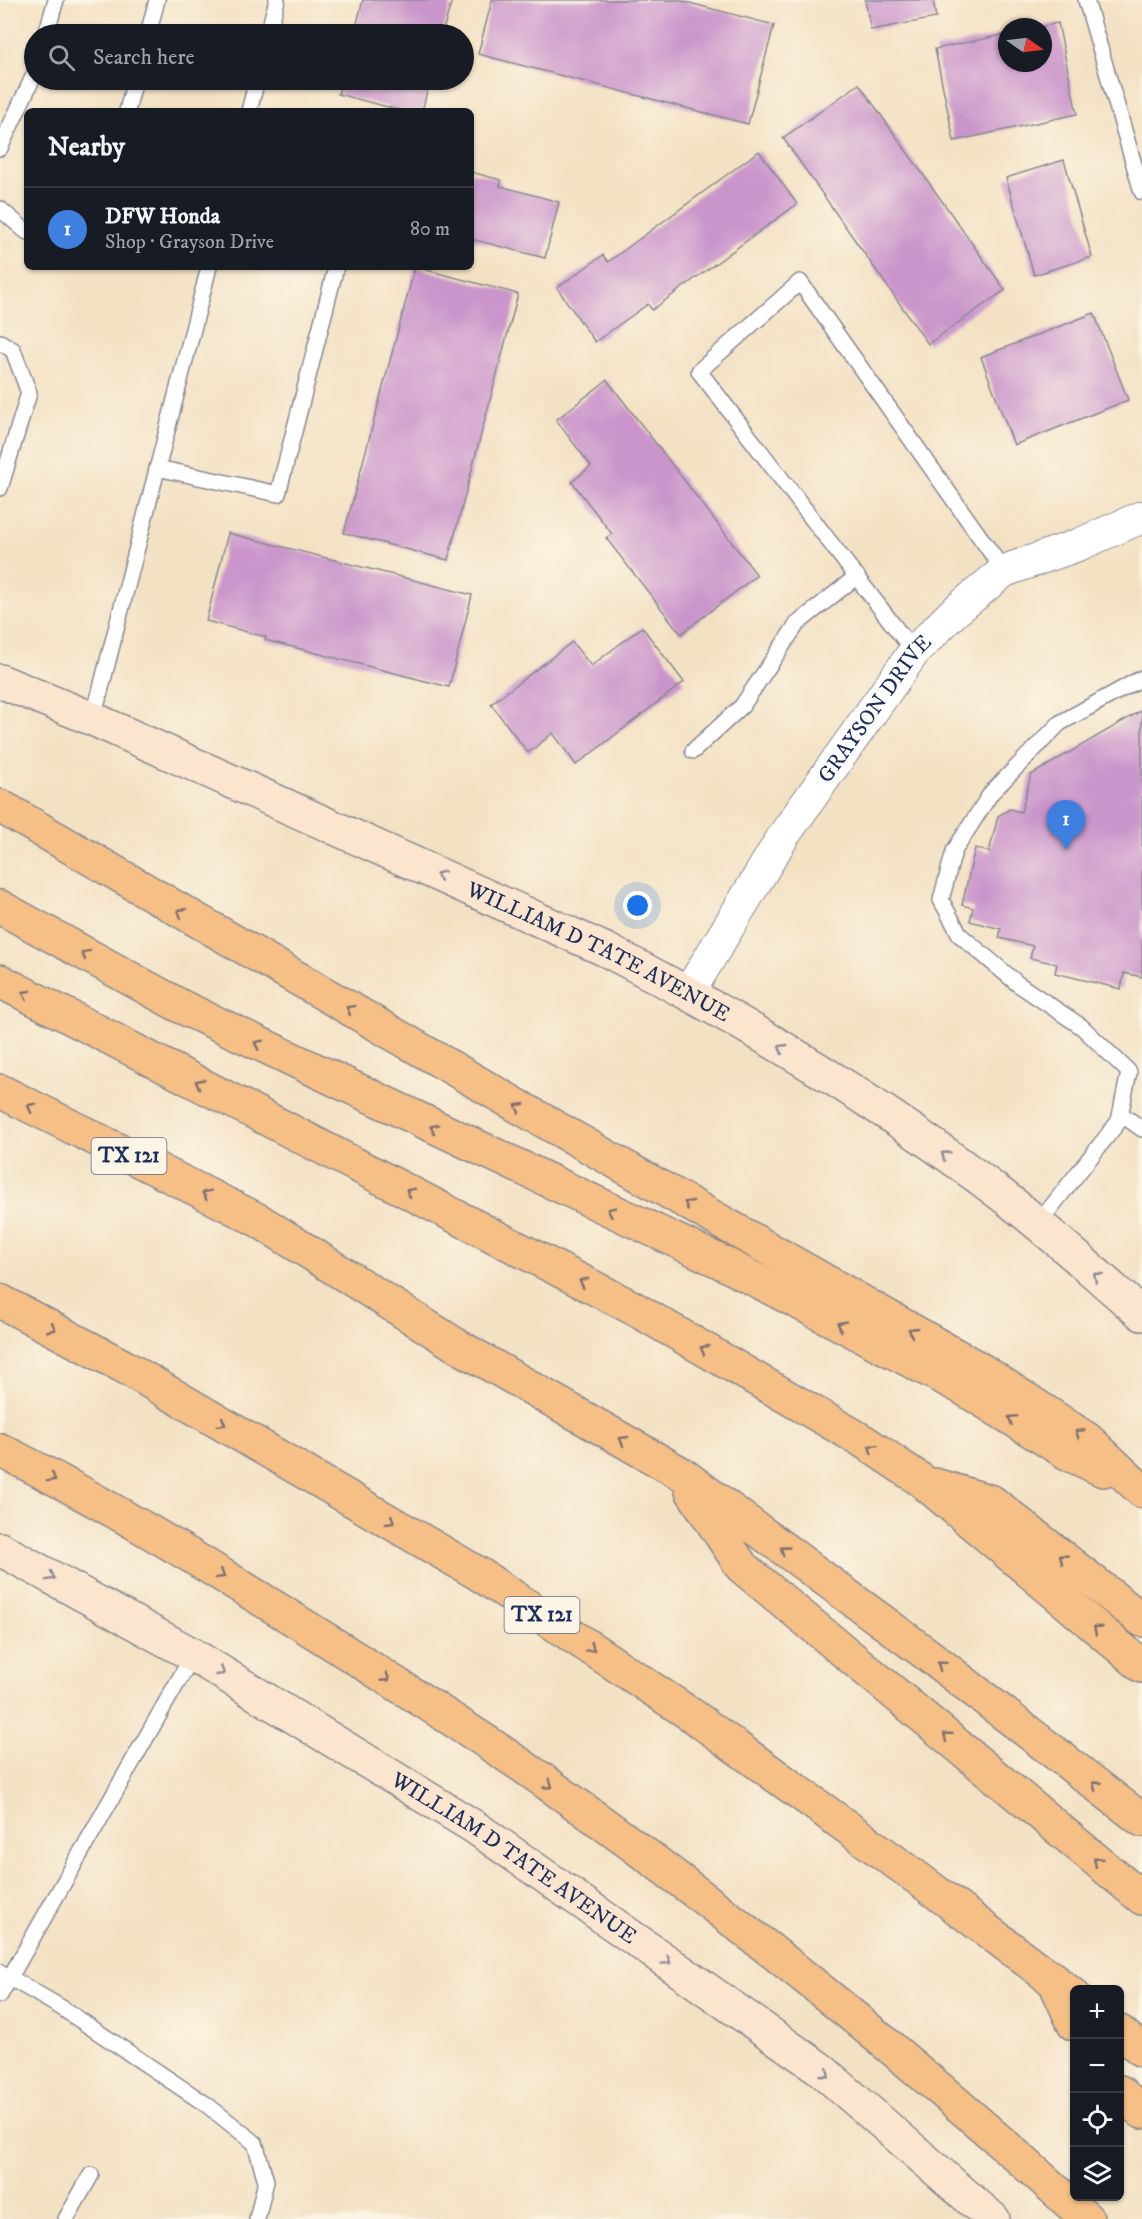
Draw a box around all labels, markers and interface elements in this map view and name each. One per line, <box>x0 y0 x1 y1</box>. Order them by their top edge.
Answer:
north arrow <box>998 18 1052 72</box>
search box <box>24 24 474 90</box>
icon: search <box>45 41 78 74</box>
text: Search here <box>93 44 195 71</box>
text: Nearby <box>48 131 125 164</box>
text: DFW Honda <box>105 203 220 230</box>
text: 1 <box>64 217 71 242</box>
text: 80 m <box>410 217 450 242</box>
text: Shop · Grayson Drive <box>105 230 274 255</box>
street label: GRAYSON DRIVE <box>812 629 937 788</box>
pin: 1 <box>1046 800 1086 850</box>
one-way arrow <box>435 870 446 882</box>
street label: WILLIAM D TATE AVENUE <box>462 875 735 1028</box>
your location <box>623 891 652 920</box>
one-way arrow <box>177 907 187 919</box>
one-way arrow <box>81 950 92 961</box>
one-way arrow <box>21 990 32 1001</box>
one-way arrow <box>346 1005 356 1017</box>
one-way arrow <box>254 1039 265 1051</box>
one-way arrow <box>778 1043 788 1055</box>
one-way arrow <box>195 1079 206 1090</box>
one-way arrow <box>26 1102 37 1114</box>
one-way arrow <box>515 1103 525 1114</box>
one-way arrow <box>430 1124 441 1136</box>
road number: TX 121 <box>92 1138 166 1174</box>
one-way arrow <box>941 1151 952 1162</box>
one-way arrow <box>405 1188 416 1199</box>
one-way arrow <box>201 1190 212 1201</box>
one-way arrow <box>684 1200 694 1211</box>
one-way arrow <box>606 1207 617 1219</box>
one-way arrow <box>1093 1273 1104 1284</box>
one-way arrow <box>578 1278 589 1289</box>
one-way arrow <box>45 1321 56 1333</box>
one-way arrow <box>837 1321 847 1332</box>
one-way arrow <box>908 1327 919 1338</box>
one-way arrow <box>700 1345 710 1356</box>
one-way arrow <box>1008 1414 1018 1426</box>
one-way arrow <box>216 1415 227 1427</box>
one-way arrow <box>1074 1429 1085 1440</box>
one-way arrow <box>619 1436 629 1448</box>
one-way arrow <box>868 1444 879 1455</box>
one-way arrow <box>45 1471 56 1482</box>
one-way arrow <box>385 1514 395 1526</box>
one-way arrow <box>780 1546 791 1557</box>
one-way arrow <box>1059 1554 1070 1565</box>
one-way arrow <box>215 1567 225 1579</box>
one-way arrow <box>45 1570 55 1581</box>
road number: TX 121 <box>504 1597 580 1633</box>
one-way arrow <box>1093 1625 1104 1636</box>
one-way arrow <box>584 1641 595 1652</box>
one-way arrow <box>937 1662 948 1673</box>
one-way arrow <box>215 1665 225 1677</box>
one-way arrow <box>380 1670 390 1682</box>
one-way arrow <box>943 1733 954 1744</box>
street label: WILLIAM D TATE AVENUE <box>385 1765 642 1950</box>
one-way arrow <box>543 1778 554 1789</box>
one-way arrow <box>1091 1781 1102 1792</box>
one-way arrow <box>1093 1857 1104 1868</box>
one-way arrow <box>660 1954 671 1965</box>
map controls <box>1070 1985 1124 2201</box>
button: + <box>1070 1985 1124 2039</box>
button: − <box>1070 2039 1124 2093</box>
one-way arrow <box>819 2066 830 2077</box>
button: locate <box>1070 2093 1124 2147</box>
button: layers <box>1070 2147 1124 2201</box>

